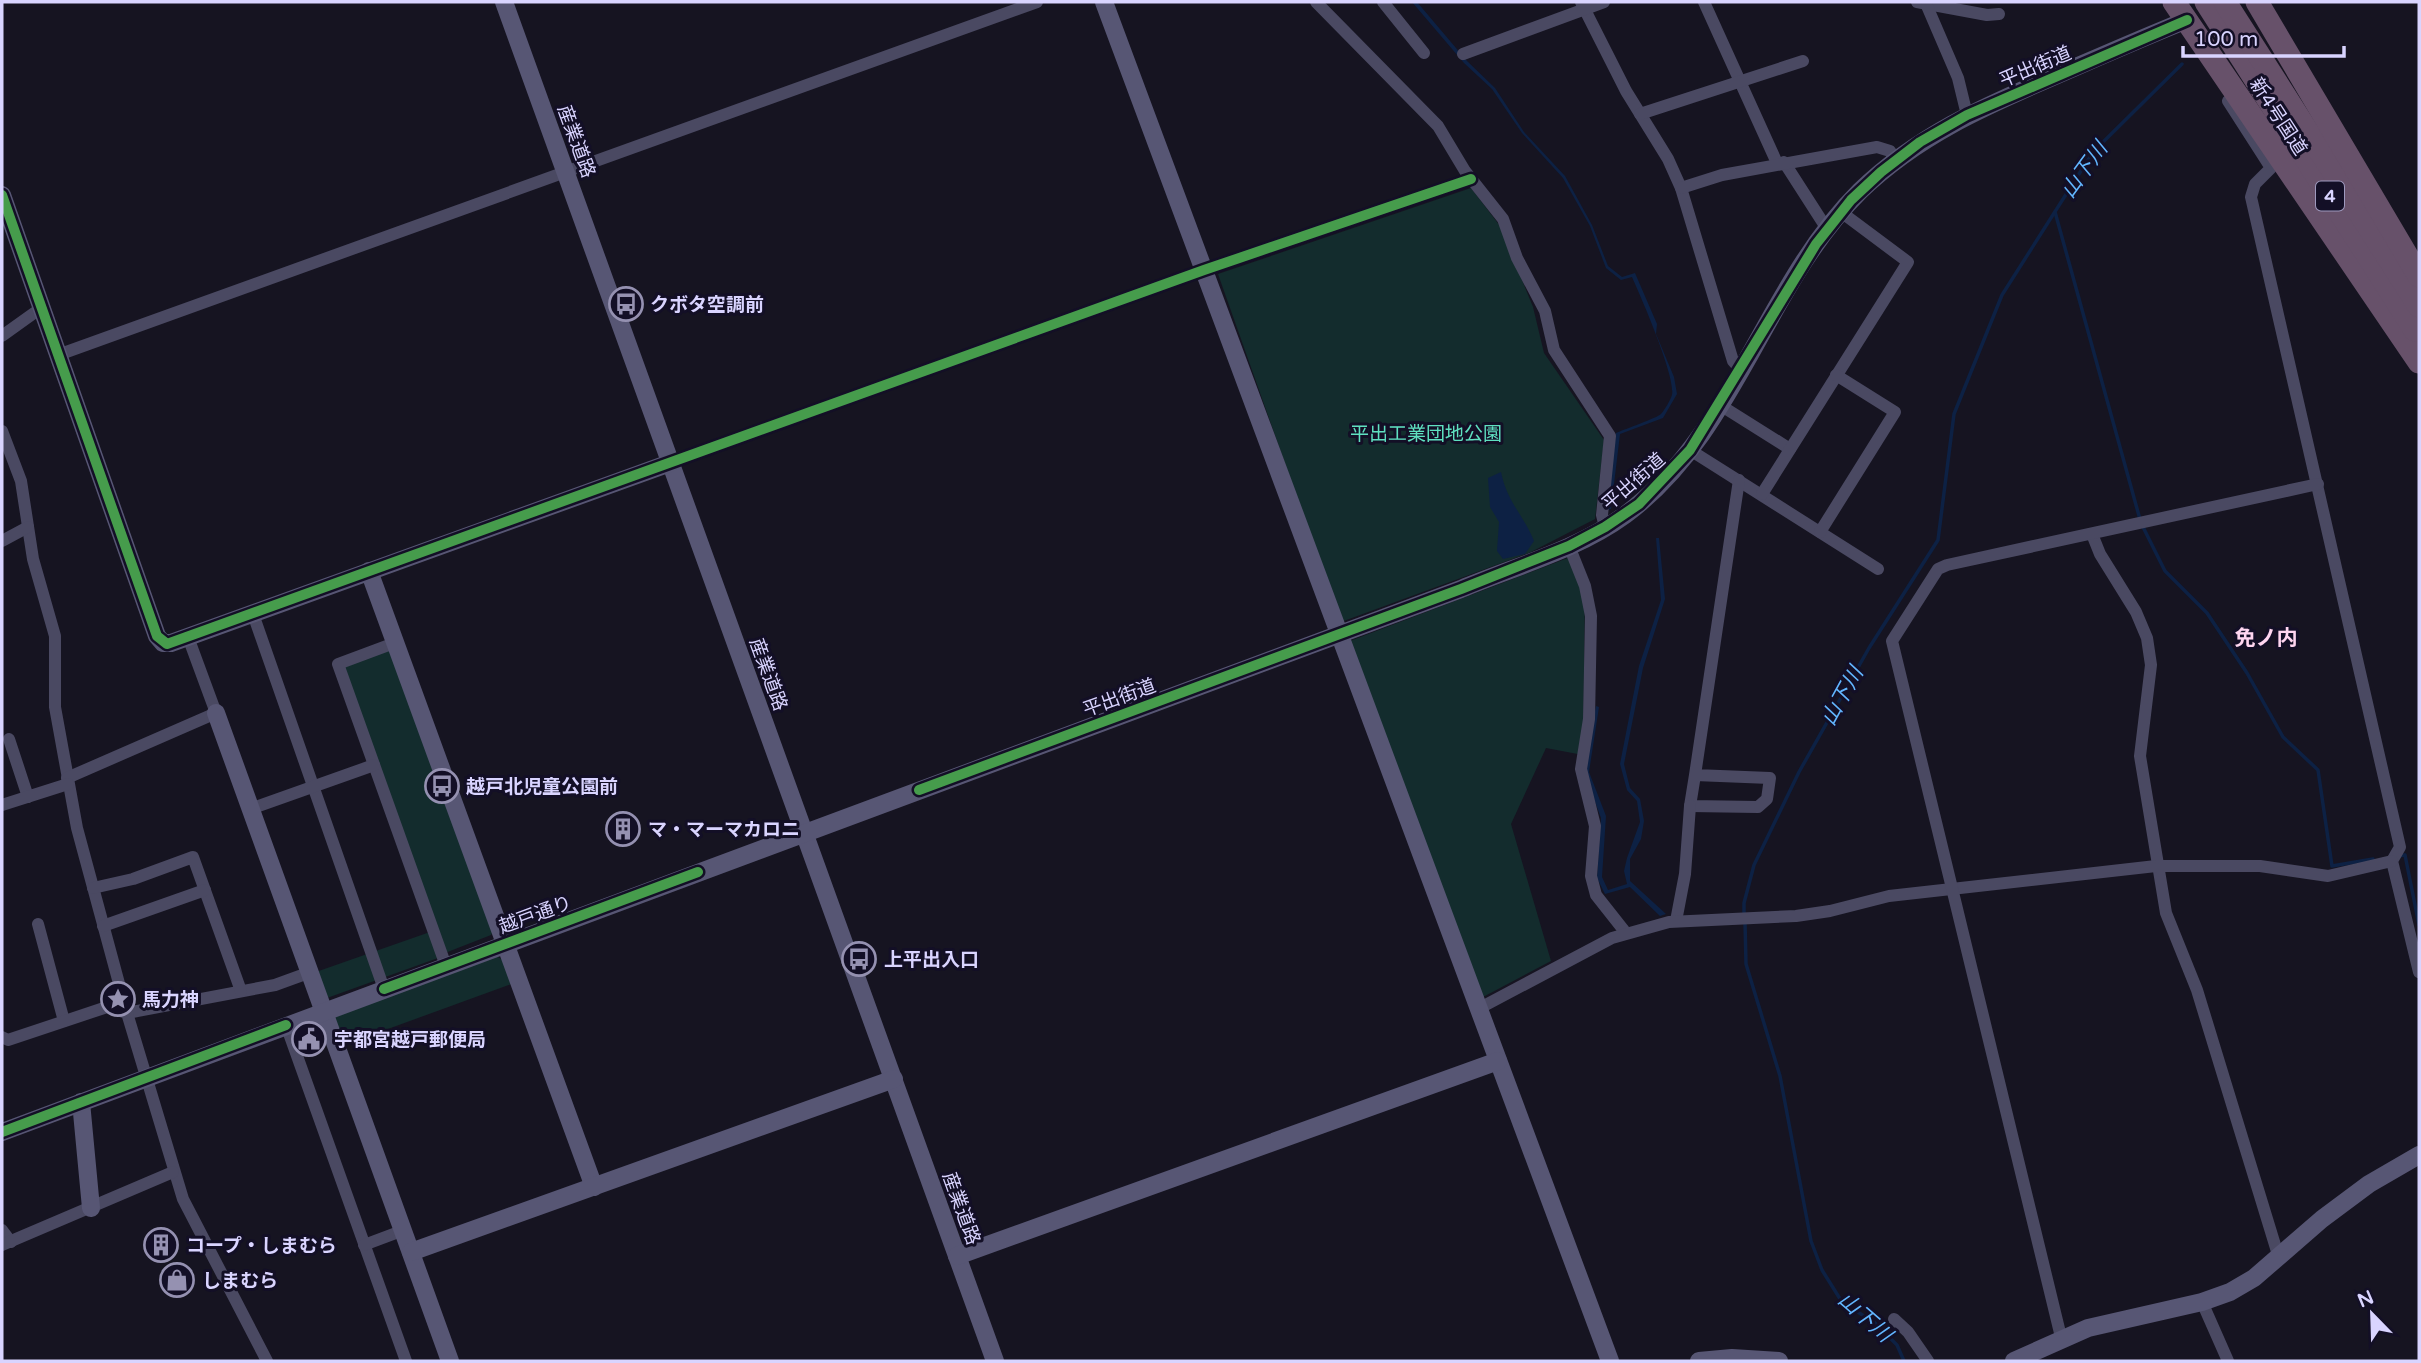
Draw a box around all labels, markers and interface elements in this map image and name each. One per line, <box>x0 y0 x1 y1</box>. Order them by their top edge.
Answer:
scale bar <box>2183 14 2344 58</box>
text: 100 m <box>2194 27 2258 52</box>
street label: 平出街道 <box>1996 42 2075 92</box>
street label: 新4号国道 <box>2245 74 2311 159</box>
street label: 産業道路 <box>553 102 599 181</box>
water label: 山下川 <box>2056 136 2114 203</box>
road number: 4 <box>2316 182 2344 210</box>
bus stop icon: クボタ空調前 <box>607 285 645 323</box>
place label: クボタ空調前 <box>650 294 764 316</box>
park label: 平出工業団地公園 <box>1350 423 1502 445</box>
street label: 平出街道 <box>1598 449 1670 515</box>
district label: 免ノ内 <box>2235 626 2298 651</box>
street label: 産業道路 <box>745 635 791 714</box>
water label: 山下川 <box>1816 661 1870 730</box>
street label: 平出街道 <box>1080 675 1159 721</box>
bus stop icon: 越戸北児童公園前 <box>423 767 461 805</box>
place label: 越戸北児童公園前 <box>466 776 618 798</box>
building icon: マ・マーマカロニ <box>604 810 642 848</box>
place label: マ・マーマカロニ <box>648 819 800 841</box>
street label: 越戸通り <box>496 892 575 938</box>
bus stop icon: 上平出入口 <box>840 940 878 978</box>
place label: 上平出入口 <box>884 949 979 971</box>
place icon: 馬力神 <box>99 980 137 1018</box>
place label: 馬力神 <box>142 989 199 1011</box>
public building icon: 宇都宮越戸郵便局 <box>290 1020 328 1058</box>
place label: 宇都宮越戸郵便局 <box>334 1029 486 1051</box>
street label: 産業道路 <box>938 1169 984 1248</box>
building icon: コープ・しまむら <box>142 1226 180 1264</box>
place label: コープ・しまむら <box>186 1235 337 1257</box>
shop icon: しまむら <box>158 1261 196 1299</box>
place label: しまむら <box>202 1270 278 1292</box>
north arrow <box>2337 1279 2407 1349</box>
text: N <box>2354 1286 2377 1312</box>
water label: 山下川 <box>1833 1287 1898 1349</box>

